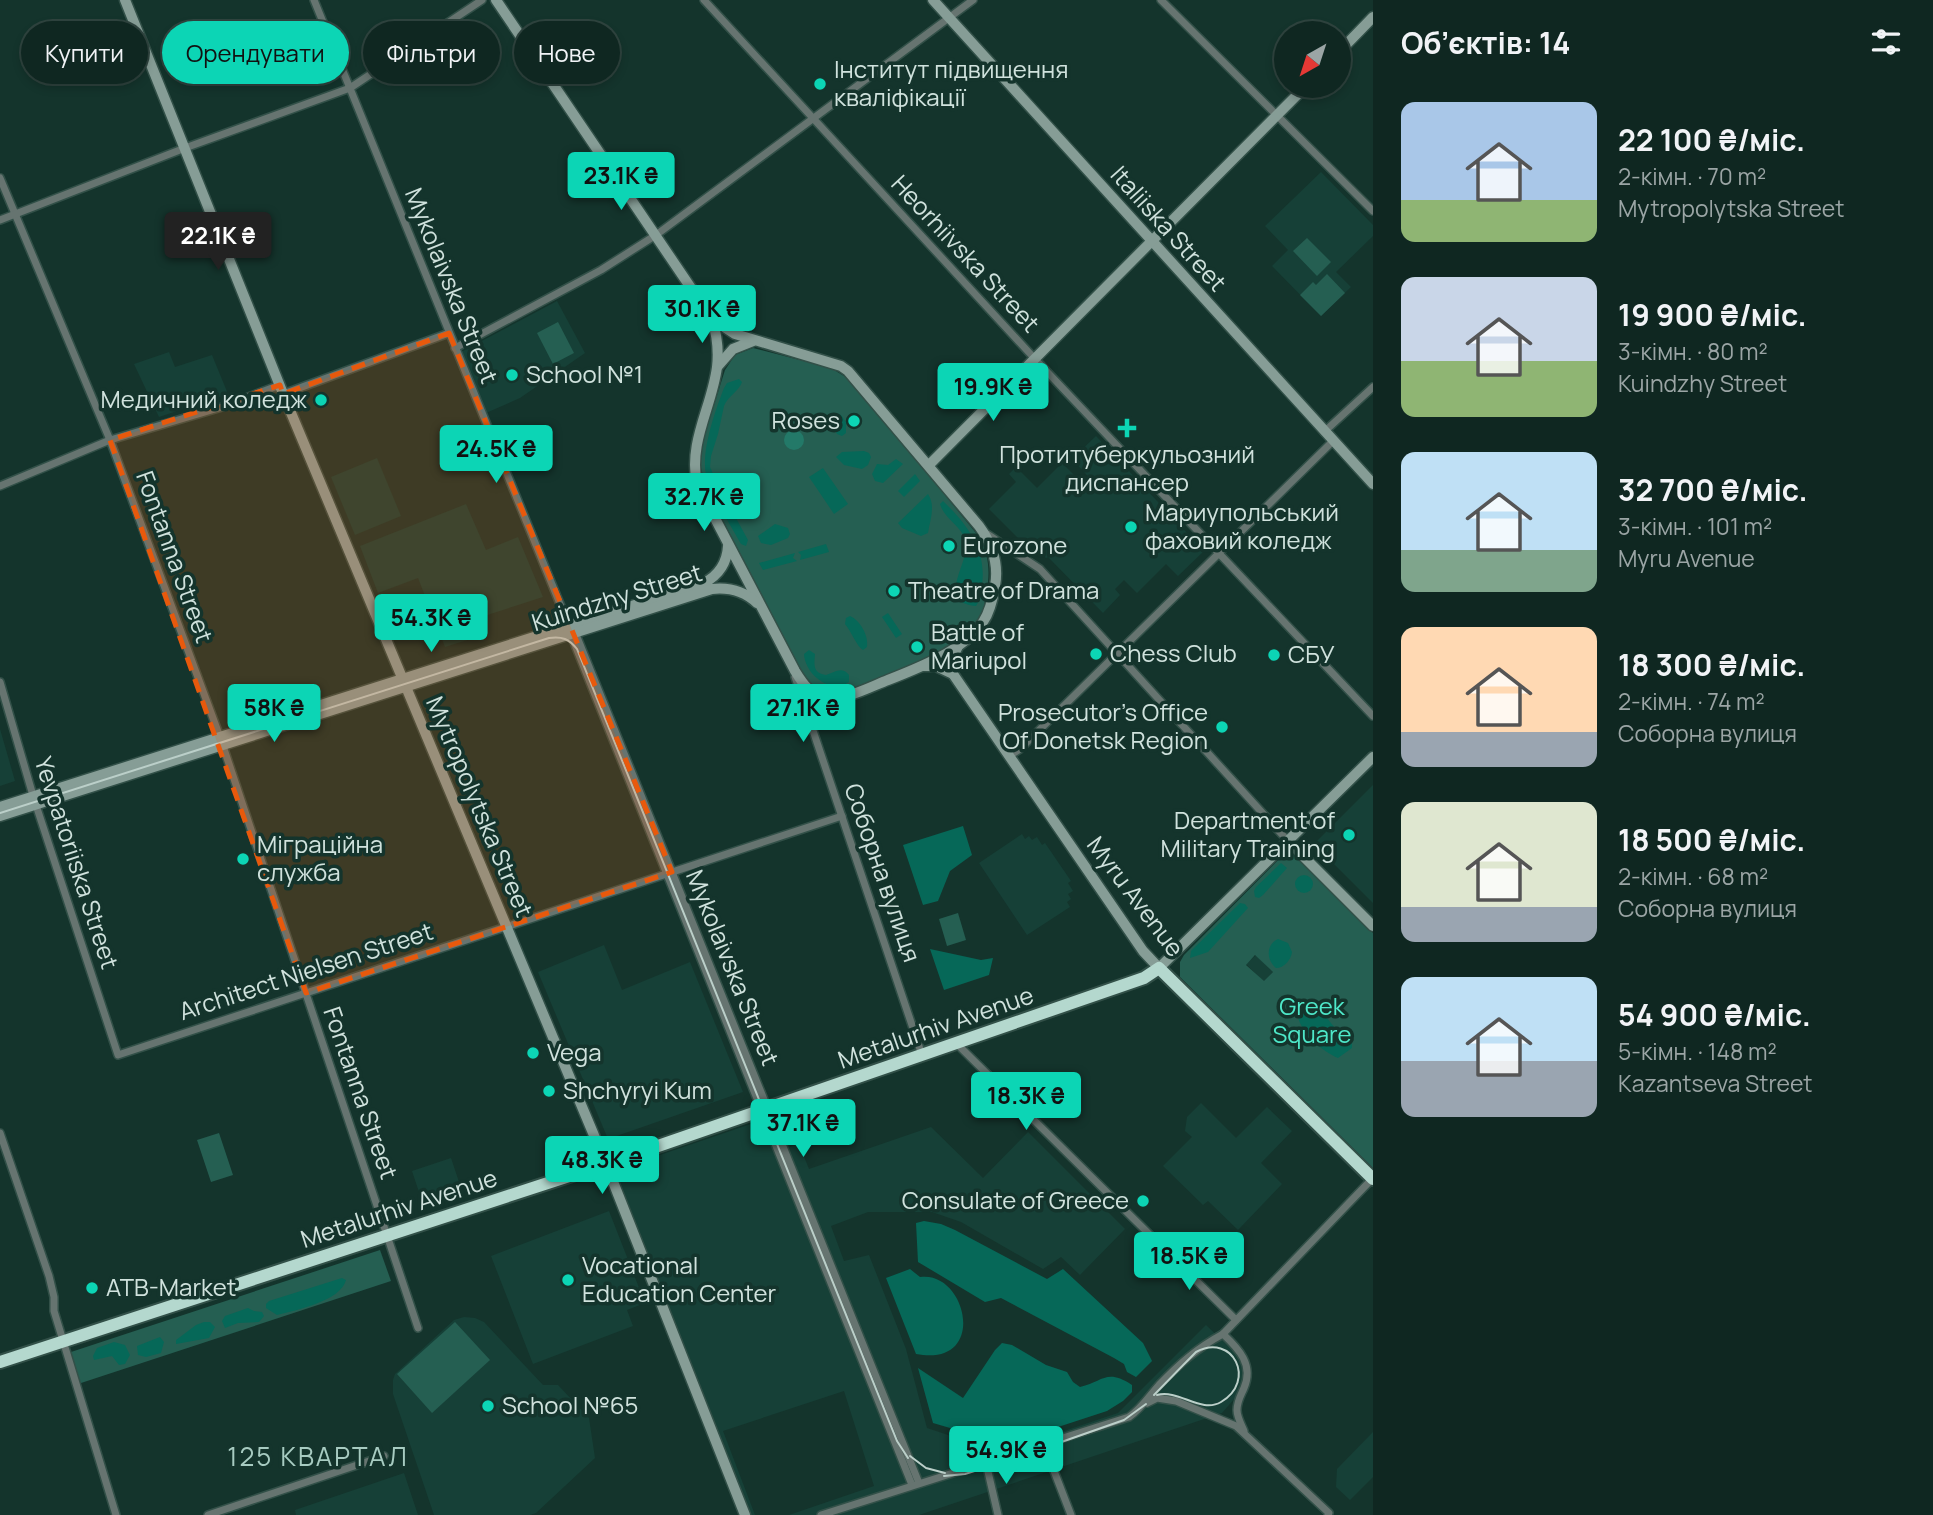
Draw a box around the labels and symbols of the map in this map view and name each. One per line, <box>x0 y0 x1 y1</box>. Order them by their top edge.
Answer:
north arrow <box>1274 21 1351 98</box>
place label: Інститут підвищення кваліфікації <box>834 52 1068 113</box>
marker: Інститут підвищення кваліфікації <box>812 76 828 92</box>
pin: 23.1K ₴ <box>556 152 686 212</box>
street label: Italiiska Street <box>1104 158 1234 298</box>
street label: Heorhiivska Street <box>885 167 1048 339</box>
street label: Mykolaivska Street <box>398 183 507 388</box>
pin: 22.1K ₴ <box>153 212 283 272</box>
pin: 30.1K ₴ <box>637 286 767 345</box>
place label: School №1 <box>526 357 643 390</box>
pin: 19.9K ₴ <box>928 364 1058 423</box>
marker: School №1 <box>504 367 520 383</box>
place label: Медичний коледж <box>101 382 307 415</box>
marker: Медичний коледж <box>313 392 329 408</box>
place label: Roses <box>772 403 840 436</box>
marker: Roses <box>846 413 862 429</box>
marker: Протитуберкульозний диспансер <box>1117 418 1137 438</box>
pin: 24.5K ₴ <box>431 426 561 485</box>
place label: Протитуберкульозний диспансер <box>999 437 1255 498</box>
street label: Fontanna Street <box>129 466 222 647</box>
pin: 32.7K ₴ <box>639 474 769 533</box>
place label: Мариупольський фаховий коледж <box>1145 495 1339 556</box>
marker: Мариупольський фаховий коледж <box>1123 519 1139 535</box>
place label: Eurozone <box>963 528 1067 561</box>
marker: Eurozone <box>941 538 957 554</box>
street label: Kuindzhy Street <box>527 555 706 638</box>
place label: Theatre of Drama <box>908 573 1099 606</box>
marker: Theatre of Drama <box>886 583 902 599</box>
pin: 54.3K ₴ <box>366 594 496 654</box>
place label: Battle of Mariupol <box>931 615 1027 676</box>
place label: Chess Club <box>1110 636 1237 669</box>
place label: СБУ <box>1288 637 1335 670</box>
marker: Battle of Mariupol <box>909 639 925 655</box>
marker: Chess Club <box>1088 646 1104 662</box>
marker: СБУ <box>1266 647 1282 663</box>
pin: 58K ₴ <box>225 684 323 744</box>
pin: 27.1K ₴ <box>738 684 868 744</box>
street label: Mytropolytska Street <box>419 691 542 922</box>
place label: Prosecutor's Office Of Donetsk Region <box>998 695 1208 756</box>
marker: Prosecutor's Office Of Donetsk Region <box>1214 719 1230 735</box>
street label: Yevpatoriiska Street <box>28 752 127 973</box>
street label: Соборна вулиця <box>837 779 929 966</box>
place label: Department of Military Training <box>1161 803 1335 864</box>
place label: Міграційна служба <box>257 827 383 888</box>
marker: Department of Military Training <box>1341 827 1357 843</box>
street label: Myru Avenue <box>1080 829 1192 963</box>
marker: Міграційна служба <box>235 851 251 867</box>
street label: Mykolaivska Street <box>679 865 788 1070</box>
street label: Architect Nielsen Street <box>174 914 437 1027</box>
street label: Metalurhiv Avenue <box>833 978 1038 1076</box>
park label: Greek Square <box>1272 989 1352 1050</box>
street label: Fontanna Street <box>316 1002 406 1183</box>
place label: Vega <box>547 1035 602 1068</box>
marker: Vega <box>525 1045 541 1061</box>
pin: 18.3K ₴ <box>961 1072 1091 1132</box>
place label: Shchyryi Kum <box>563 1073 712 1106</box>
marker: Shchyryi Kum <box>541 1083 557 1099</box>
pin: 37.1K ₴ <box>738 1100 868 1159</box>
pin: 48.3K ₴ <box>537 1136 667 1196</box>
street label: Metalurhiv Avenue <box>296 1160 501 1255</box>
place label: Consulate of Greece <box>902 1183 1129 1216</box>
marker: Consulate of Greece <box>1135 1193 1151 1209</box>
pin: 18.5K ₴ <box>1124 1232 1254 1292</box>
place label: Vocational Education Center <box>582 1248 776 1309</box>
place label: ATB-Market <box>106 1270 236 1303</box>
marker: Vocational Education Center <box>560 1272 576 1288</box>
marker: ATB-Market <box>84 1280 100 1296</box>
place label: School №65 <box>502 1388 638 1421</box>
marker: School №65 <box>480 1398 496 1414</box>
pin: 54.9K ₴ <box>941 1426 1071 1486</box>
district label: 125 КВАРТАЛ <box>227 1438 409 1474</box>

